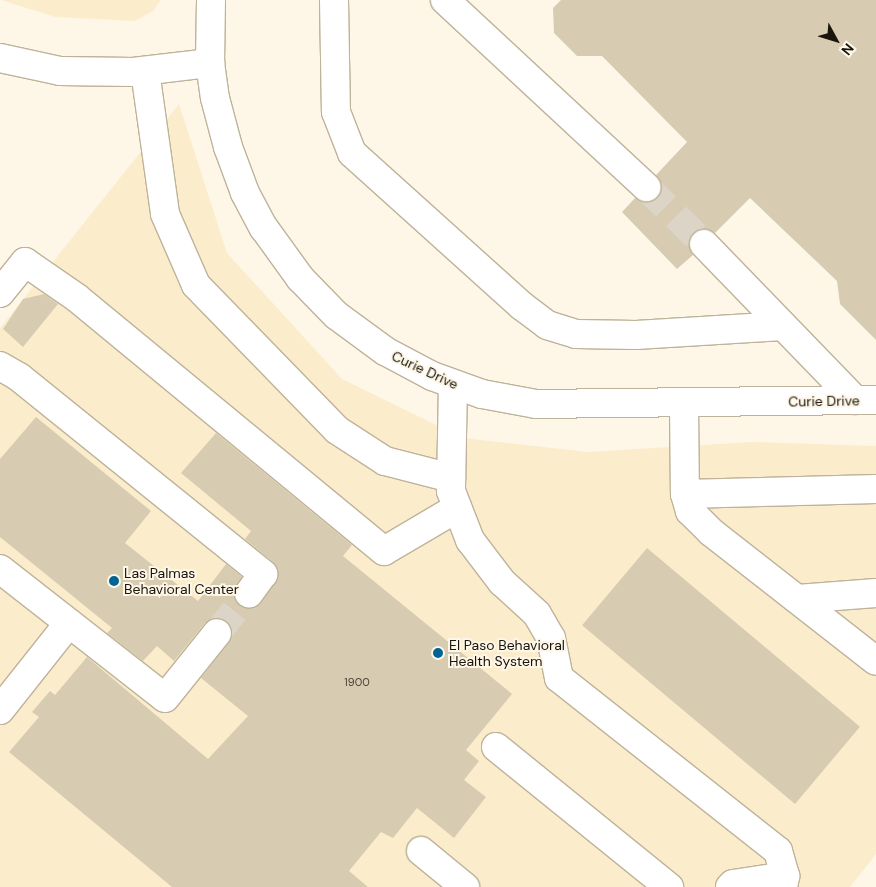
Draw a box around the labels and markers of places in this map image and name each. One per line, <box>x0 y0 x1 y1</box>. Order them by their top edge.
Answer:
place label: Las Palmas Behavioral Center <box>124 565 239 598</box>
marker: Las Palmas Behavioral Center <box>108 575 120 587</box>
place label: El Paso Behavioral Health System <box>449 637 565 670</box>
marker: El Paso Behavioral Health System <box>431 646 445 660</box>

